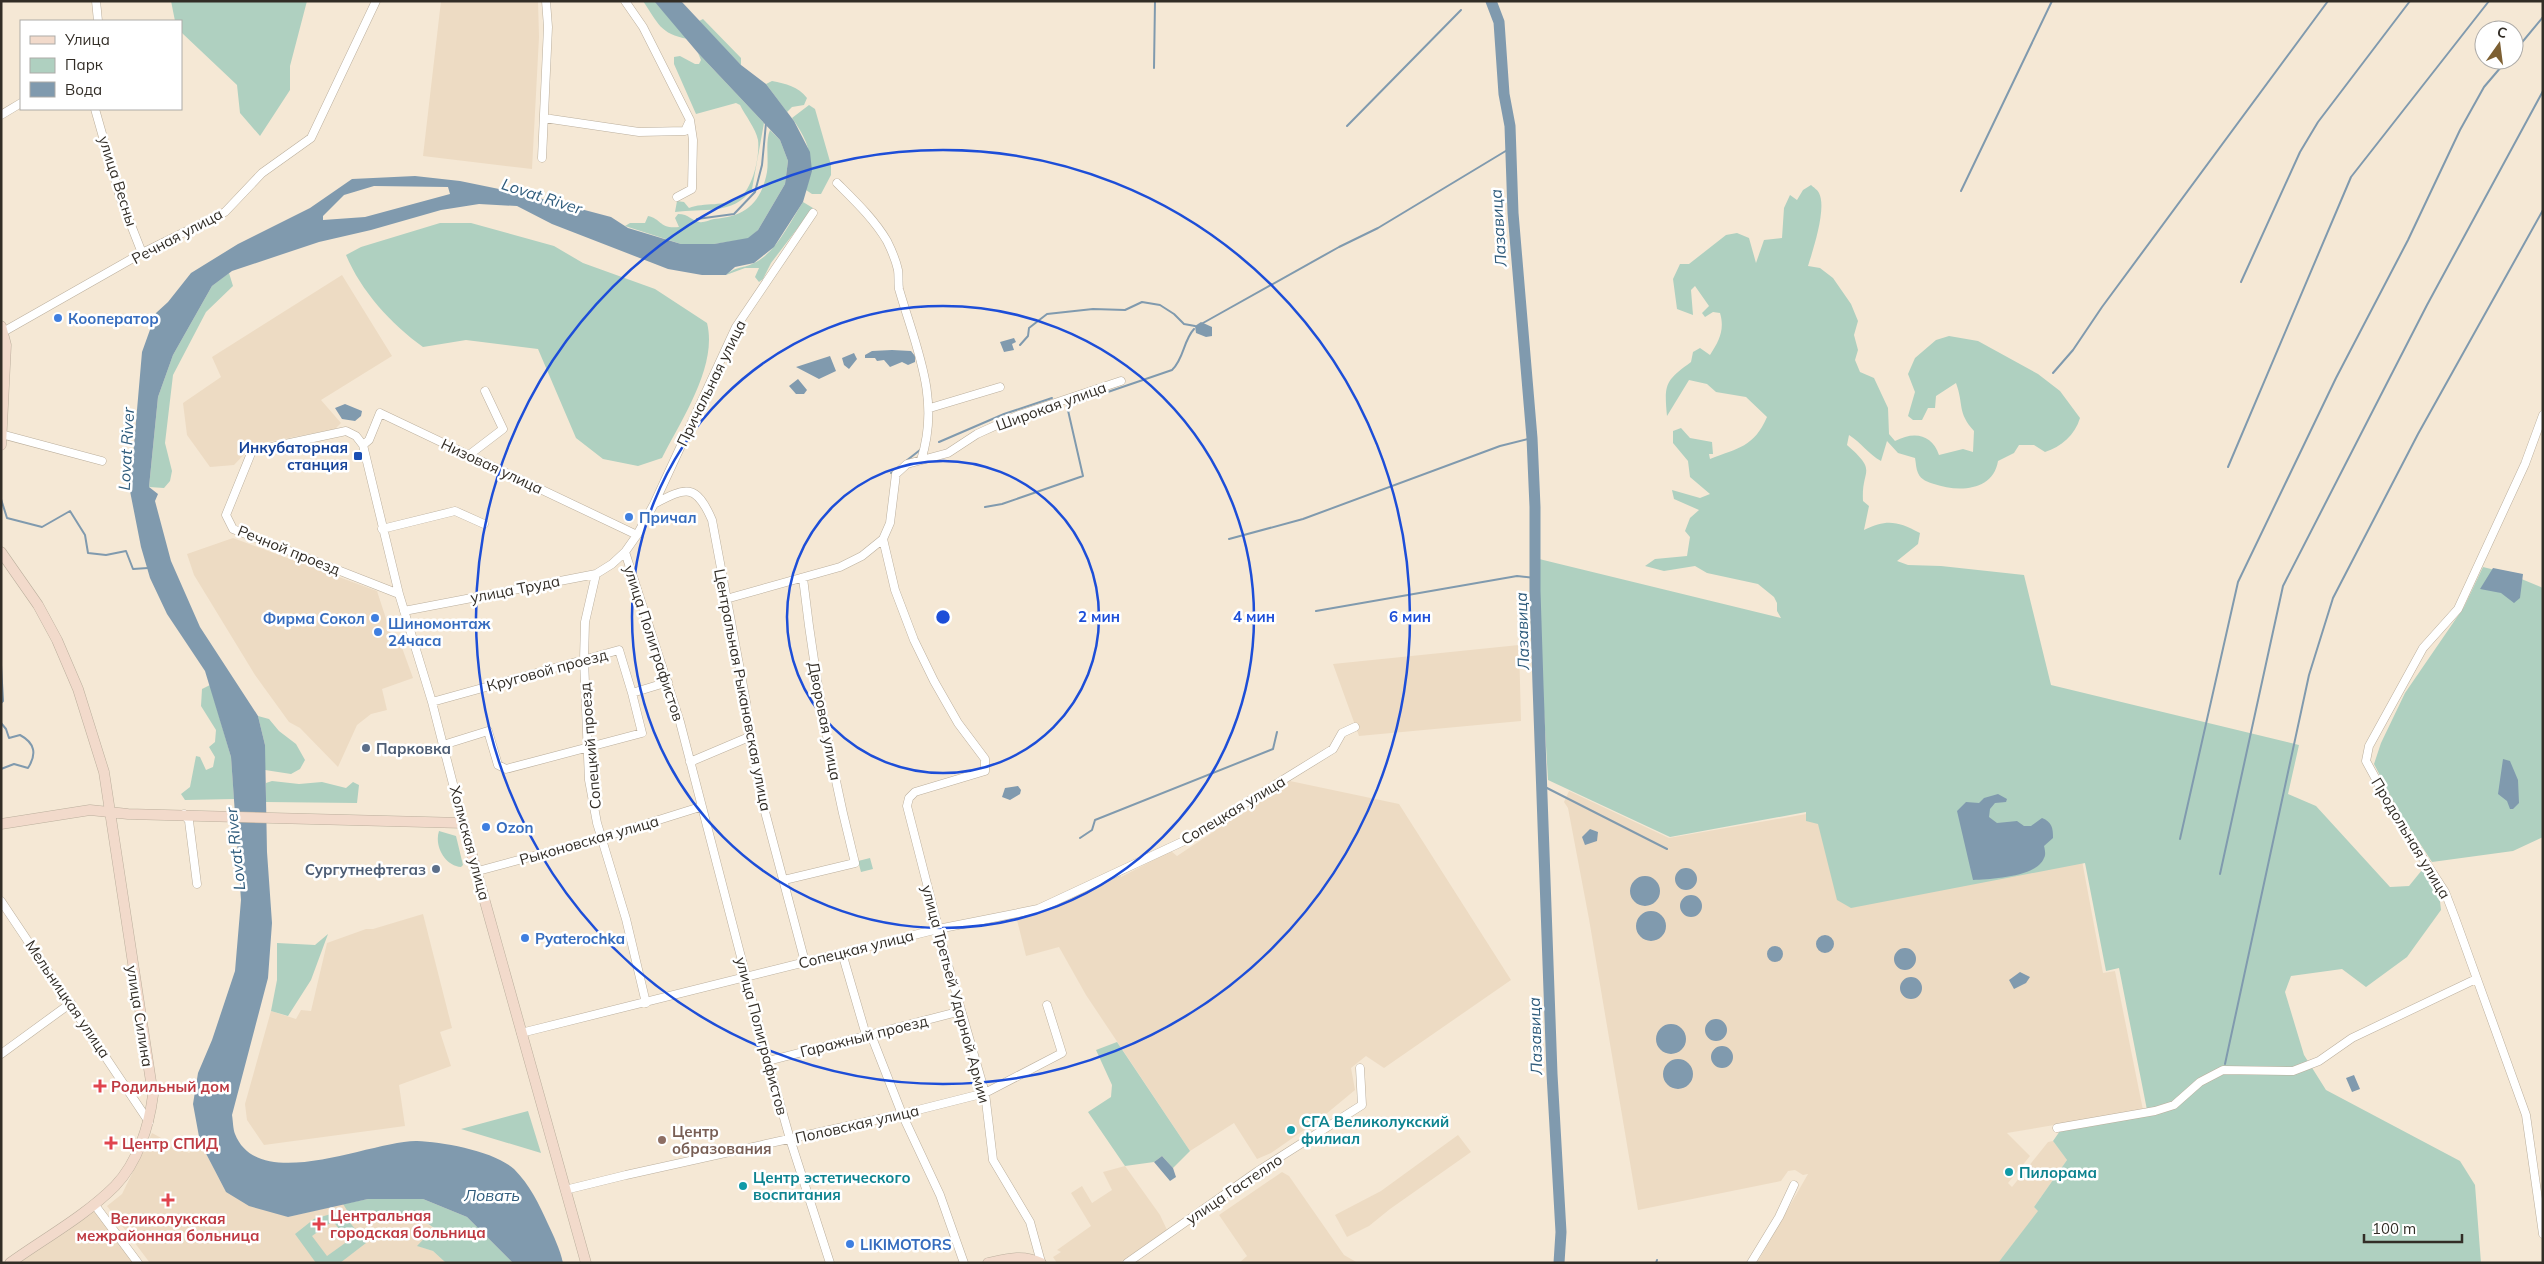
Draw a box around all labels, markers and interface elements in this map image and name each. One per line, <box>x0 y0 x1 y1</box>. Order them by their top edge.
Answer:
legend <box>20 20 182 110</box>
north arrow <box>2474 20 2524 70</box>
text: С <box>2495 22 2509 42</box>
text: Улица <box>64 30 110 49</box>
text: Парк <box>65 55 104 74</box>
text: Вода <box>65 80 102 99</box>
street label: улица Весны <box>94 133 142 229</box>
water label: Lovat River <box>499 174 586 219</box>
water label: Лазавица <box>1485 188 1511 269</box>
street label: Речная улица <box>128 204 226 268</box>
place label: Кооператор <box>68 309 159 328</box>
marker: Кооператор <box>52 312 64 324</box>
street label: Причальная улица <box>672 317 750 449</box>
street label: Широкая улица <box>993 377 1109 435</box>
water label: Lovat River <box>114 406 138 491</box>
street label: Низовая улица <box>438 434 546 498</box>
place label: Инкубаторная станция <box>239 438 348 474</box>
marker: Инкубаторная станция <box>352 450 364 462</box>
place label: Причал <box>639 508 697 527</box>
marker: Причал <box>623 511 635 523</box>
street label: Речной проезд <box>235 521 343 579</box>
street label: улица Полиграфистов <box>620 563 688 723</box>
street label: Центральная Рыкановская улица <box>710 567 776 813</box>
street label: улица Труда <box>469 571 561 607</box>
water label: Лазавица <box>1511 592 1533 671</box>
text: 2 мин <box>1078 607 1120 626</box>
text: 4 мин <box>1233 607 1275 626</box>
text: 6 мин <box>1389 607 1431 626</box>
centre of rings <box>934 608 952 626</box>
place label: Фирма Сокол <box>263 609 365 628</box>
marker: Фирма Сокол <box>369 612 381 624</box>
place label: Шиномонтаж 24часа <box>388 614 491 650</box>
marker: Шиномонтаж 24часа <box>372 626 384 638</box>
street label: Круговой проезд <box>484 645 610 695</box>
street label: Дворовая улица <box>804 660 846 782</box>
street label: Сопецкий проезд <box>575 682 605 810</box>
place label: Парковка <box>376 739 451 758</box>
marker: Парковка <box>360 742 372 754</box>
street label: Сопецкая улица <box>1177 771 1289 849</box>
street label: Продольная улица <box>2367 774 2455 902</box>
street label: Холмская улица <box>446 784 494 902</box>
water label: Lovat River <box>221 805 249 891</box>
street label: Рыконовская улица <box>517 811 661 869</box>
place label: Ozon <box>496 818 533 837</box>
marker: Ozon <box>480 821 492 833</box>
place label: Сургутнефтегаз <box>305 860 426 879</box>
marker: Сургутнефтегаз <box>430 863 442 875</box>
street label: улица Третьей Ударной Армии <box>918 883 994 1105</box>
street label: Сопецкая улица <box>796 925 916 973</box>
place label: Pyaterochka <box>535 929 625 948</box>
marker: Pyaterochka <box>519 932 531 944</box>
street label: Мельницкая улица <box>21 936 115 1062</box>
street label: улица Полиграфистов <box>732 955 792 1117</box>
street label: улица Силина <box>123 964 157 1068</box>
water label: Лазавица <box>1524 997 1546 1076</box>
street label: Гаражный проезд <box>798 1011 930 1061</box>
place label: Родильный дом <box>111 1077 230 1096</box>
marker: Родильный дом <box>93 1079 107 1093</box>
street label: Половская улица <box>793 1101 921 1147</box>
place label: СГА Великолукский филиал <box>1301 1112 1449 1148</box>
place label: Центр образования <box>672 1122 772 1158</box>
marker: СГА Великолукский филиал <box>1285 1124 1297 1136</box>
place label: Центр СПИД <box>122 1134 218 1153</box>
marker: Центр образования <box>656 1134 668 1146</box>
marker: Центр СПИД <box>104 1136 118 1150</box>
street label: улица Гастелло <box>1182 1150 1286 1228</box>
place label: Пилорама <box>2019 1163 2097 1182</box>
marker: Пилорама <box>2003 1166 2015 1178</box>
place label: Центр эстетического воспитания <box>753 1168 911 1204</box>
marker: Центр эстетического воспитания <box>737 1180 749 1192</box>
water label: Ловать <box>463 1185 520 1205</box>
marker: Великолукская межрайонная больница <box>161 1193 175 1207</box>
place label: Центральная городская больница <box>330 1206 486 1242</box>
place label: Великолукская межрайонная больница <box>77 1209 259 1245</box>
scale bar <box>2364 1212 2462 1244</box>
marker: Центральная городская больница <box>312 1217 326 1231</box>
text: 100 m <box>2372 1219 2416 1238</box>
place label: LIKIMOTORS <box>860 1235 952 1254</box>
marker: LIKIMOTORS <box>844 1238 856 1250</box>

